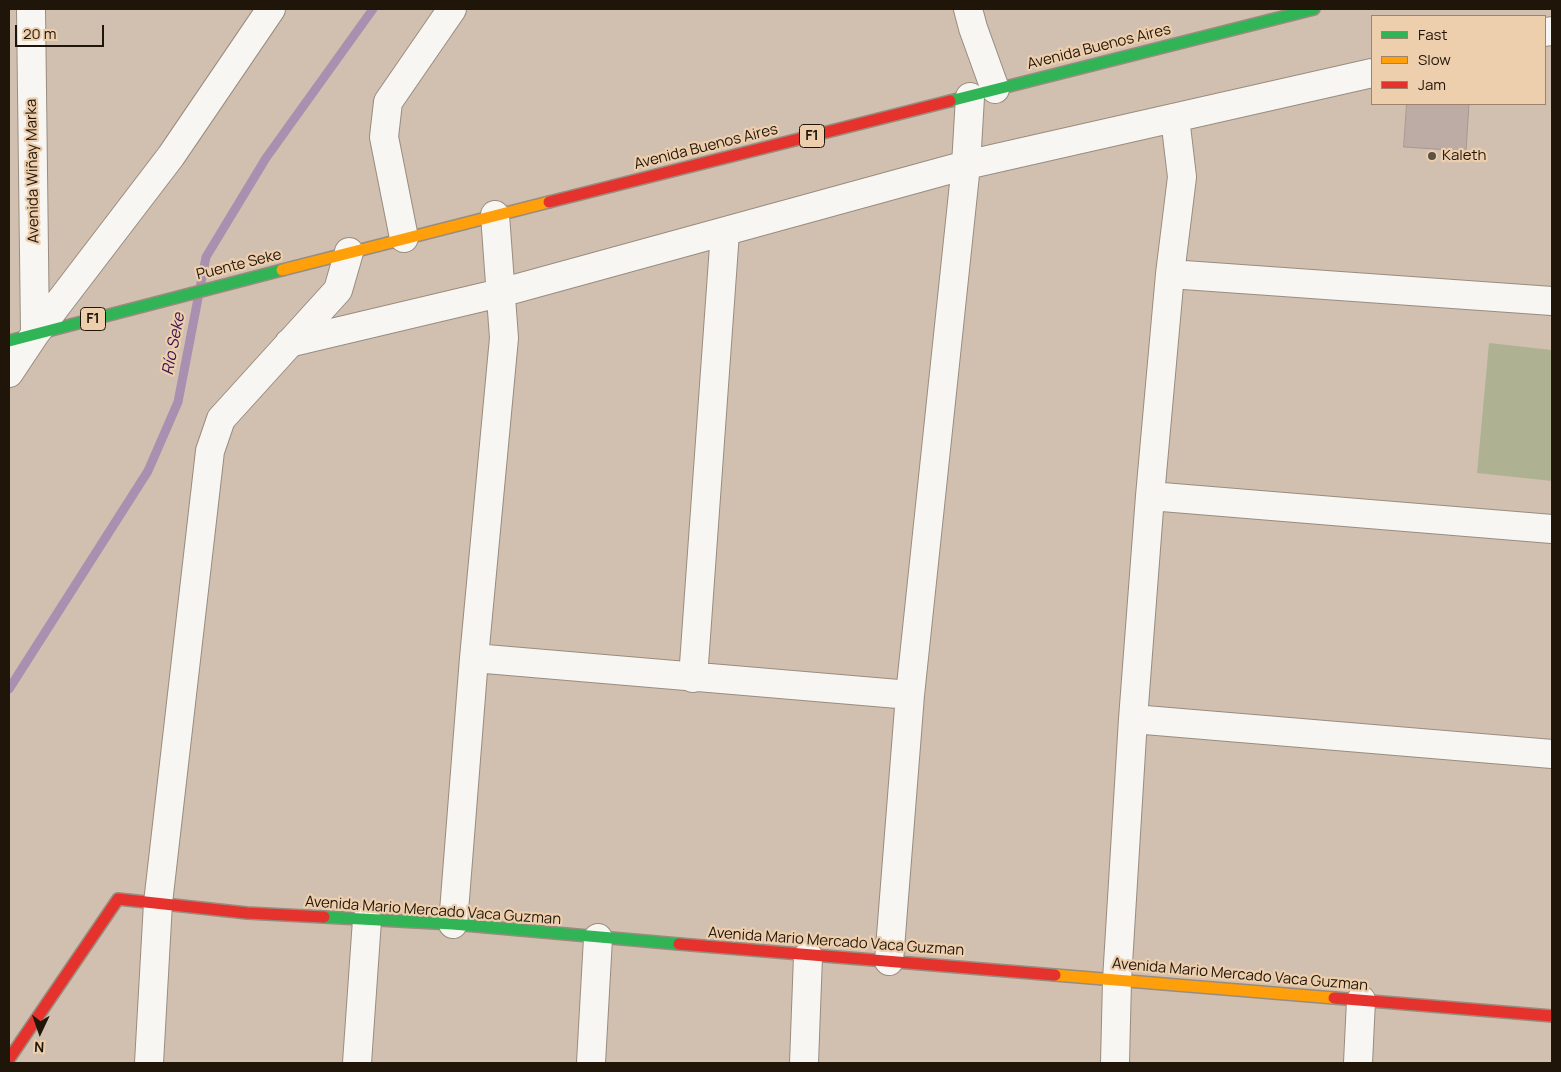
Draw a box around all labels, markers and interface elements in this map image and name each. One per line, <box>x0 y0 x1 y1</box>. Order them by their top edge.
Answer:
scale bar <box>18 15 106 47</box>
legend <box>1371 15 1546 105</box>
street label: Avenida Buenos Aires <box>1025 20 1173 74</box>
text: 20 m <box>23 23 56 44</box>
text: Fast <box>1418 24 1447 45</box>
text: Slow <box>1418 49 1451 70</box>
text: Jam <box>1418 74 1446 95</box>
street label: Avenida Wiñay Marka <box>23 99 43 243</box>
street label: Avenida Buenos Aires <box>632 120 780 174</box>
road number: F1 <box>800 124 824 148</box>
place label: Kaleth <box>1442 147 1486 165</box>
marker: Kaleth <box>1426 150 1438 162</box>
street label: Puente Seke <box>195 246 283 284</box>
road number: F1 <box>80 308 106 330</box>
water label: Río Seke <box>159 311 189 377</box>
street label: Avenida Mario Mercado Vaca Guzman <box>304 893 562 929</box>
street label: Avenida Mario Mercado Vaca Guzman <box>707 924 965 960</box>
street label: Avenida Mario Mercado Vaca Guzman <box>1111 955 1369 995</box>
north arrow <box>15 1007 65 1057</box>
text: N <box>34 1038 45 1057</box>

